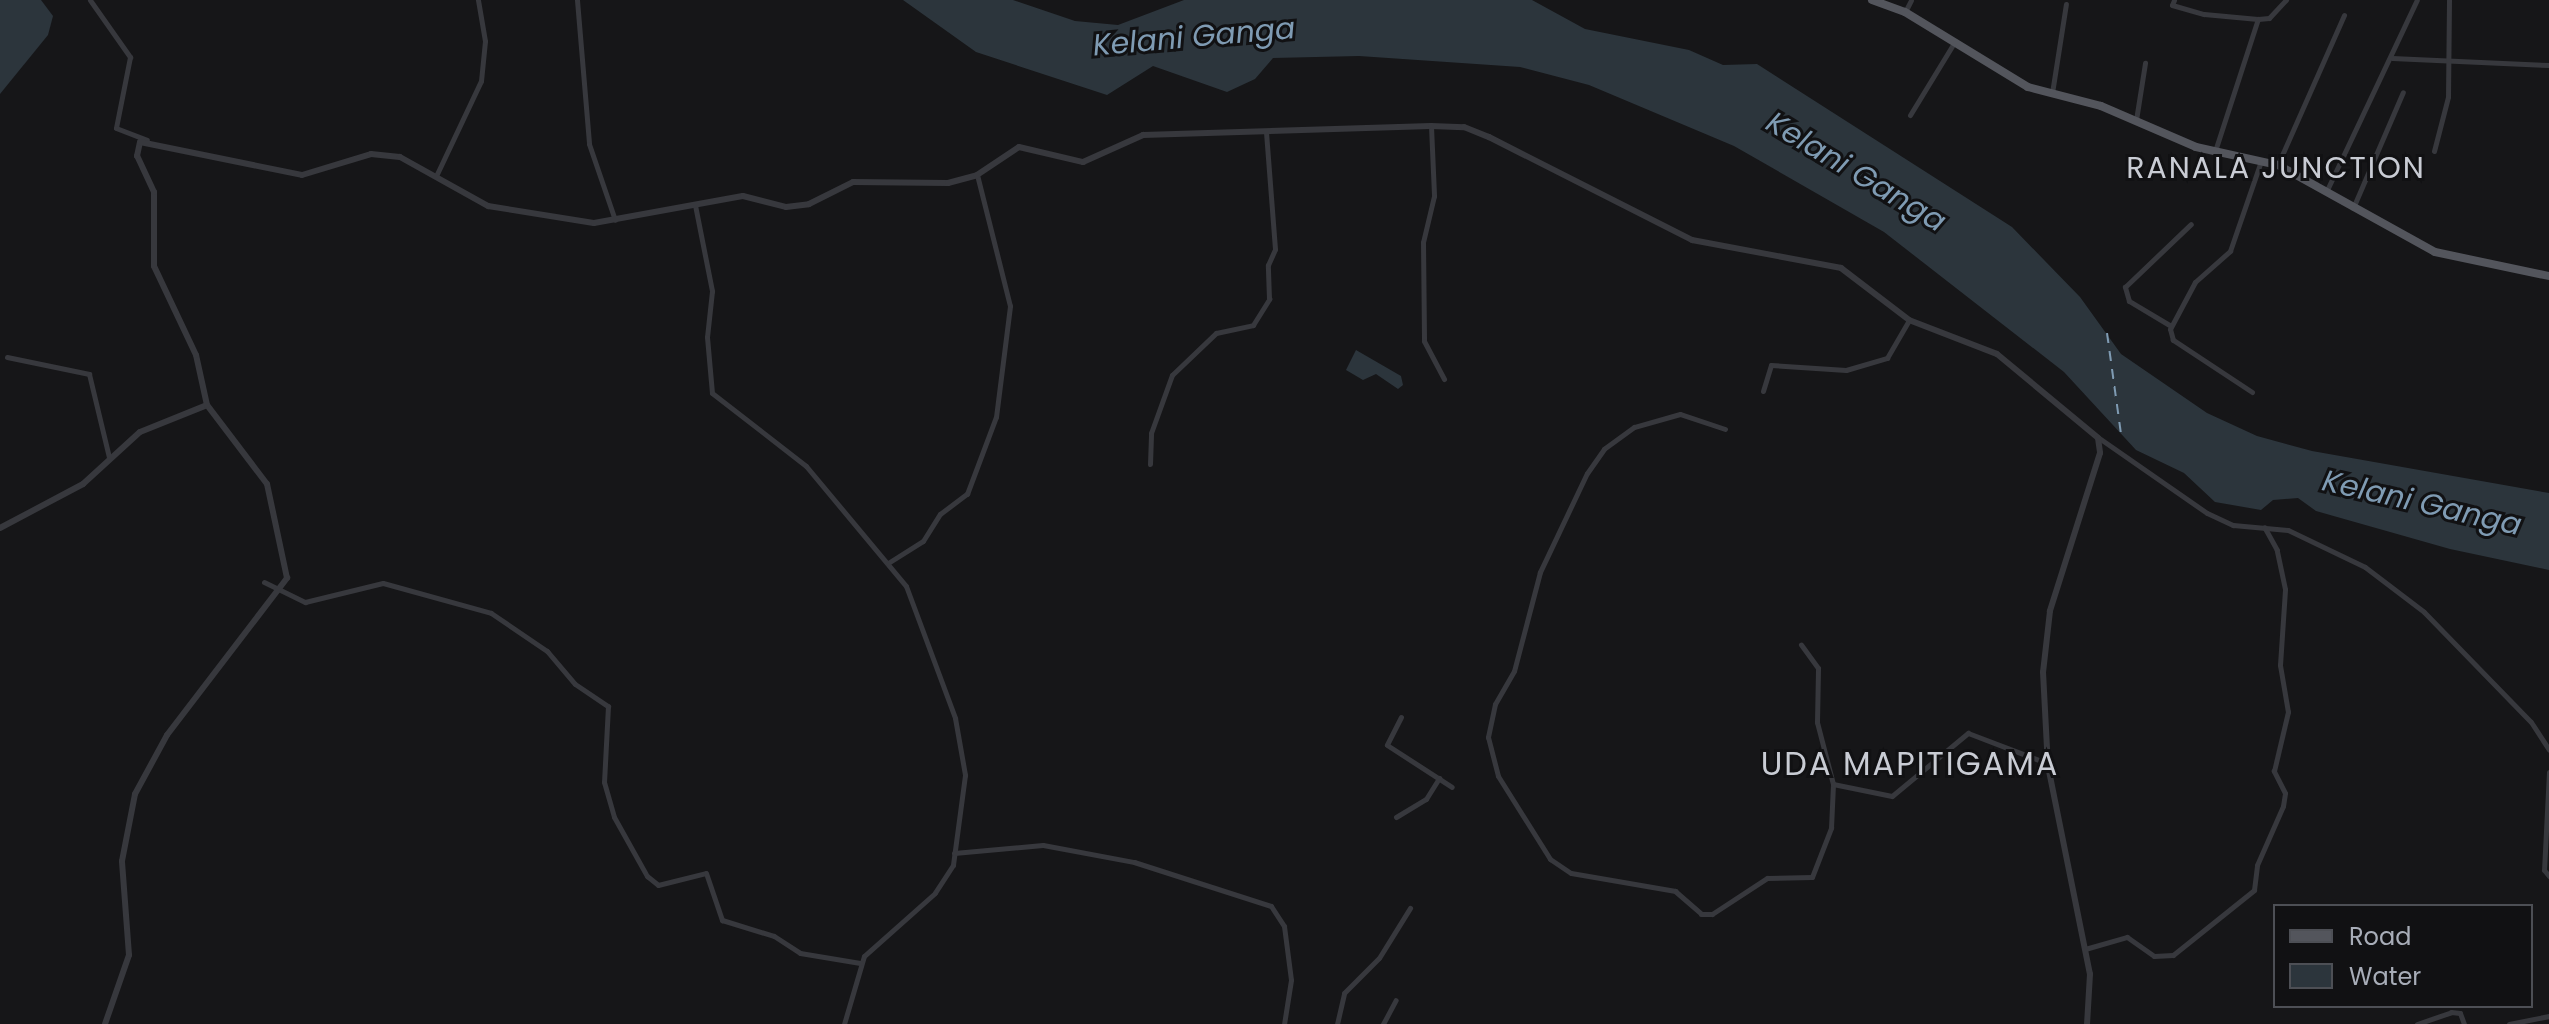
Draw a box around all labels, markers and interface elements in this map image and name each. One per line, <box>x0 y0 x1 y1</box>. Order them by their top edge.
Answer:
water label: Kelani Ganga <box>1091 10 1297 64</box>
water label: Kelani Ganga <box>1760 104 1952 240</box>
district label: RANALA JUNCTION <box>2126 150 2426 186</box>
water label: Kelani Ganga <box>2319 463 2525 543</box>
district label: UDA MAPITIGAMA <box>1761 745 2059 783</box>
legend <box>2273 904 2533 1008</box>
text: Road <box>2349 920 2411 953</box>
text: Water <box>2349 960 2421 993</box>

